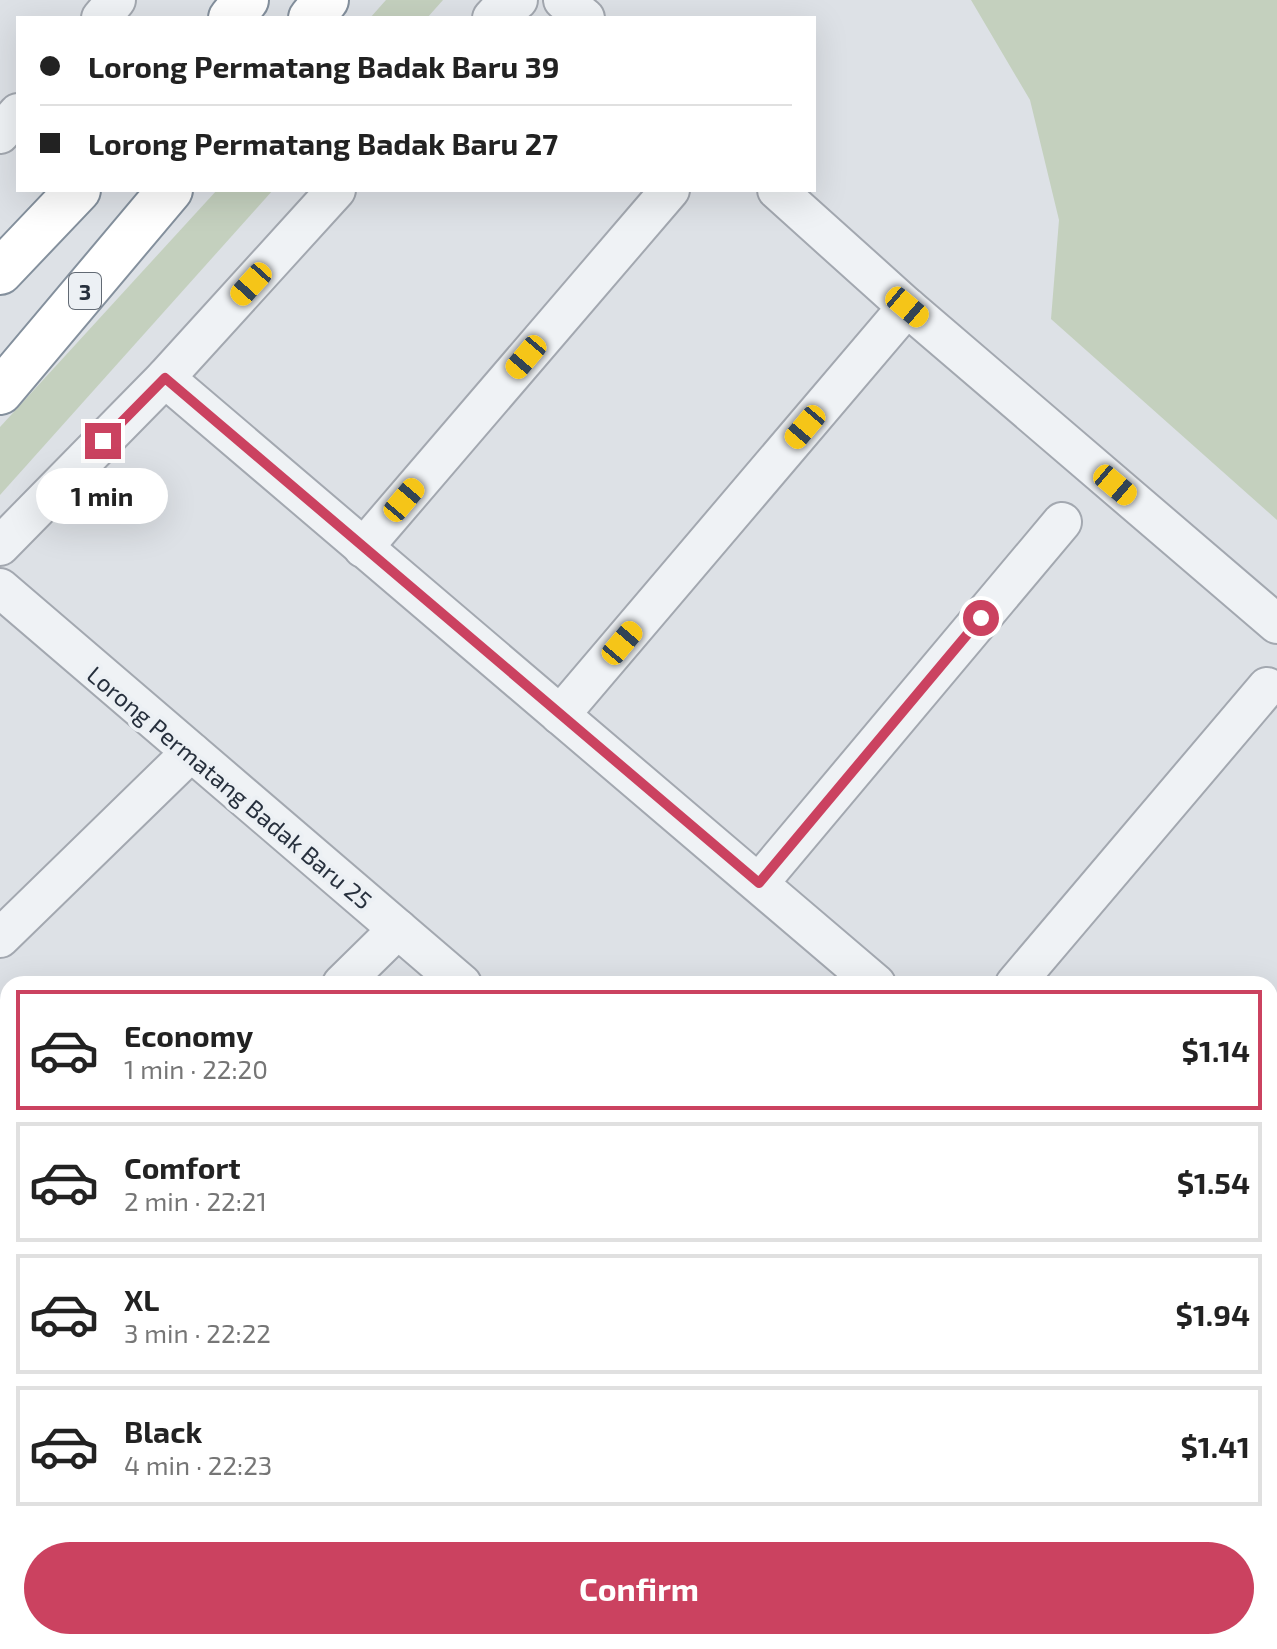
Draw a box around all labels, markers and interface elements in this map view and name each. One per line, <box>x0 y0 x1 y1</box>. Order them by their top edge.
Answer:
text: Lorong Permatang Badak Baru 39 <box>88 48 560 84</box>
text: Lorong Permatang Badak Baru 27 <box>88 125 558 161</box>
car <box>226 258 276 310</box>
road number: 3 <box>69 273 101 309</box>
car <box>881 282 933 332</box>
car <box>501 331 551 383</box>
car <box>780 401 830 453</box>
route end <box>85 423 121 459</box>
car <box>1089 460 1141 510</box>
callout: 1 min <box>37 469 169 525</box>
car <box>379 474 429 526</box>
text: 1 min <box>71 480 133 511</box>
route start <box>963 600 999 636</box>
car <box>597 617 647 669</box>
street label: Lorong Permatang Badak Baru 25 <box>82 659 378 915</box>
icon: car <box>28 1014 100 1086</box>
text: Economy <box>124 1017 253 1053</box>
text: $1.14 <box>1182 1032 1250 1068</box>
text: 1 min · 22:20 <box>124 1053 268 1084</box>
icon: car <box>28 1146 100 1218</box>
text: Comfort <box>124 1149 241 1185</box>
text: $1.54 <box>1177 1164 1250 1200</box>
text: 2 min · 22:21 <box>124 1185 267 1216</box>
icon: car <box>28 1278 100 1350</box>
text: XL <box>124 1281 159 1317</box>
text: $1.94 <box>1176 1296 1250 1332</box>
text: 3 min · 22:22 <box>124 1317 271 1348</box>
icon: car <box>28 1410 100 1482</box>
text: Black <box>124 1413 202 1449</box>
text: $1.41 <box>1180 1428 1250 1464</box>
text: 4 min · 22:23 <box>124 1449 272 1480</box>
button: Confirm <box>24 1542 1254 1634</box>

